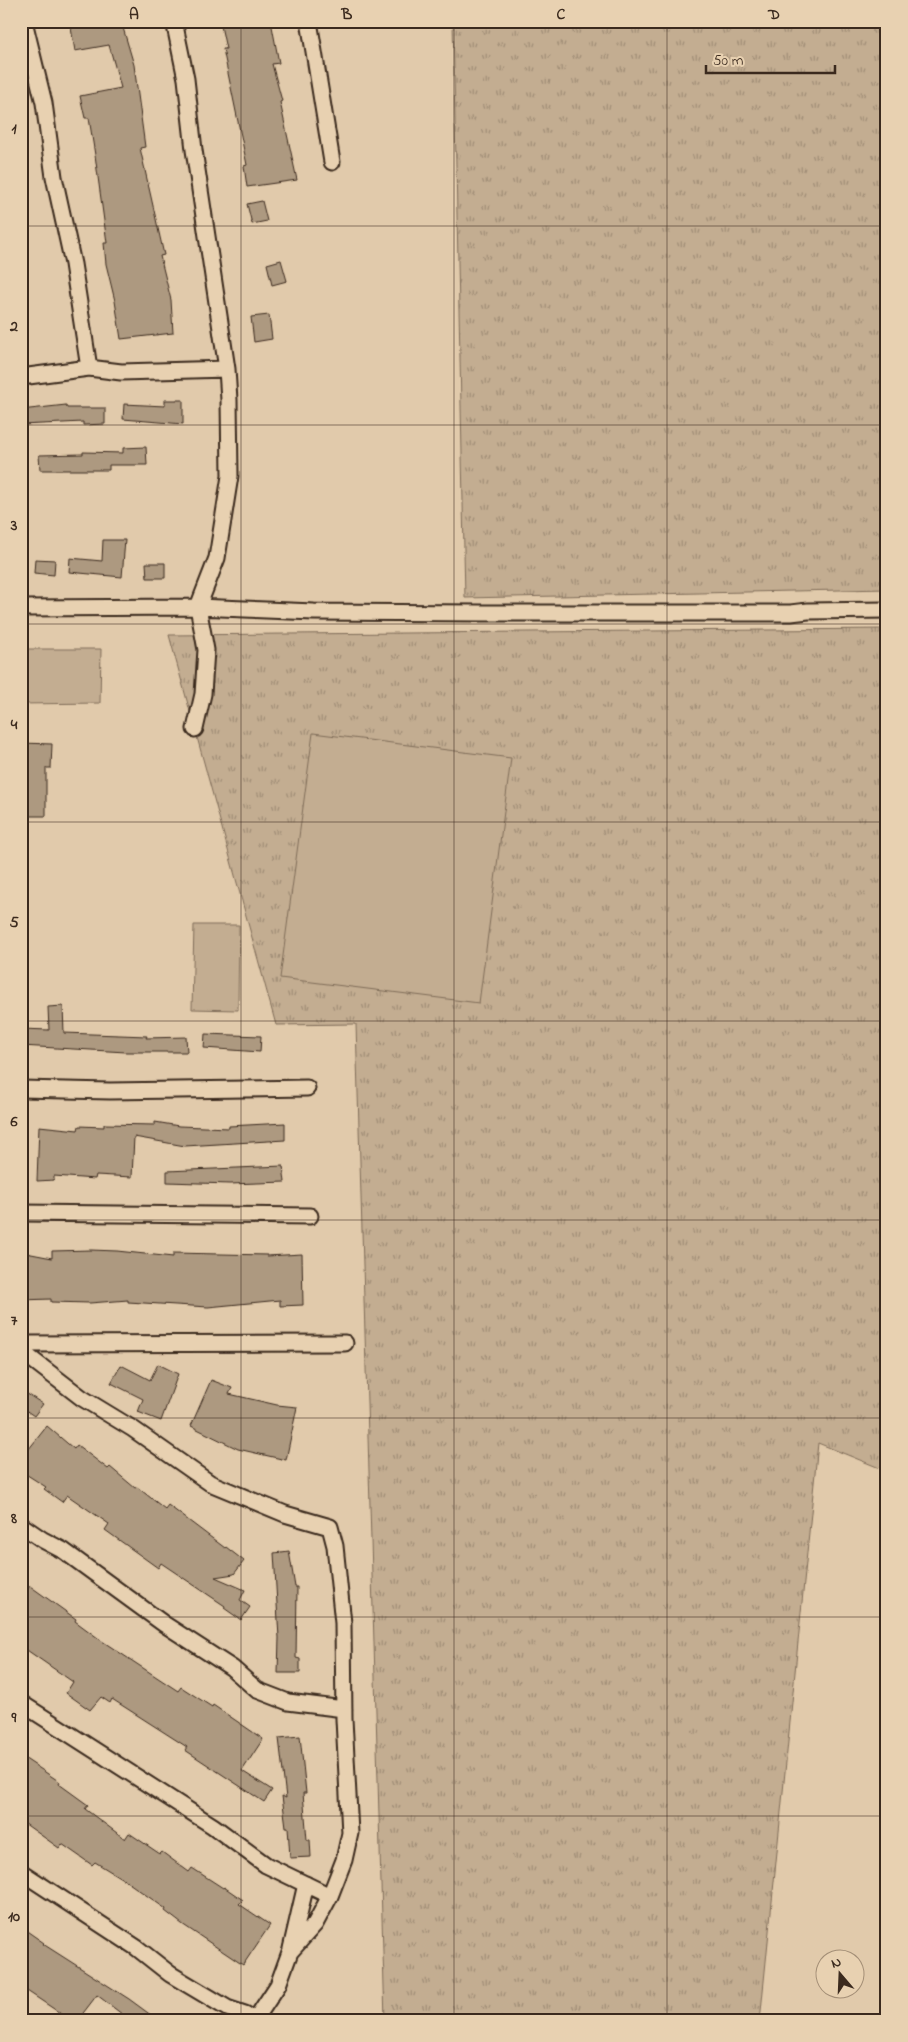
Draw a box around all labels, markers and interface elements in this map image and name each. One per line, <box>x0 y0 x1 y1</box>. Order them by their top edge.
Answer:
text: A <box>129 3 139 27</box>
text: B <box>341 3 353 27</box>
text: C <box>557 3 566 27</box>
text: D <box>767 3 780 27</box>
scale bar <box>706 42 834 74</box>
text: 50 m <box>713 50 744 72</box>
text: 1 <box>11 117 17 141</box>
text: 2 <box>9 315 18 339</box>
text: 3 <box>10 514 18 538</box>
text: 4 <box>10 713 18 737</box>
text: 5 <box>9 911 19 935</box>
text: 6 <box>9 1110 18 1134</box>
text: 7 <box>11 1309 18 1333</box>
text: 8 <box>10 1507 17 1531</box>
text: 9 <box>11 1706 17 1730</box>
text: 10 <box>8 1905 20 1929</box>
north arrow <box>816 1950 866 2000</box>
text: N <box>828 1952 844 1975</box>

